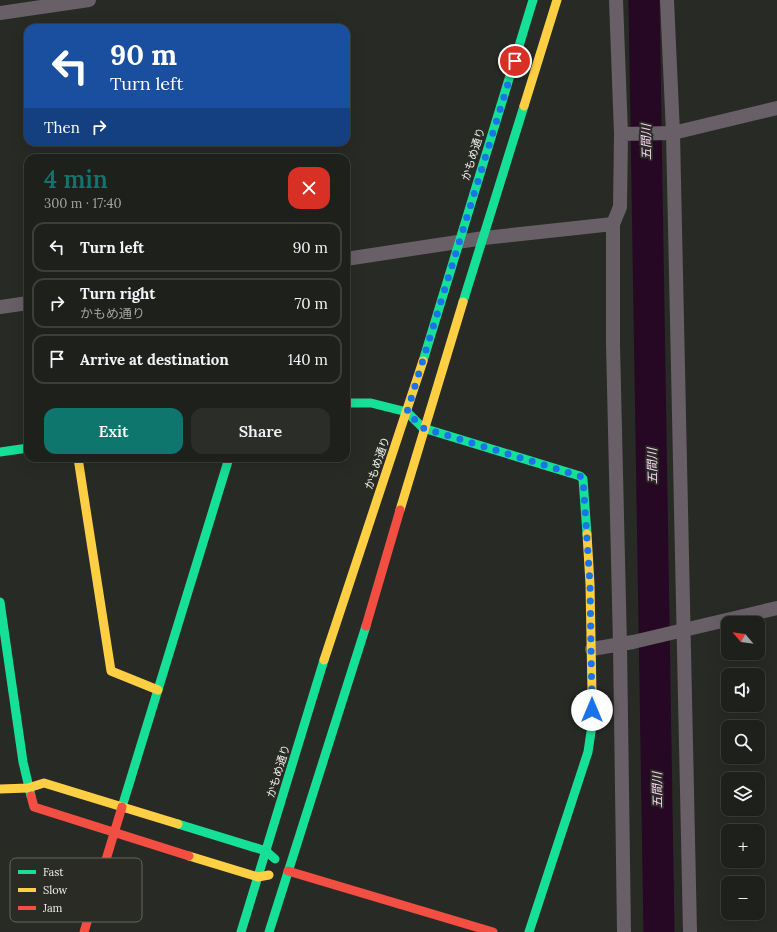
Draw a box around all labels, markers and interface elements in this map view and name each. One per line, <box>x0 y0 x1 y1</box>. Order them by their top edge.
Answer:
text: 90 m <box>110 37 177 73</box>
icon: left <box>44 40 96 92</box>
pin <box>498 44 532 78</box>
icon: arrive <box>504 50 526 72</box>
text: Turn left <box>110 72 183 95</box>
icon: right <box>88 116 110 138</box>
text: Then <box>44 118 80 137</box>
water label: 五間川 <box>638 122 654 160</box>
street label: かもめ通り <box>458 126 488 182</box>
text: 4 min <box>44 164 108 195</box>
button: close <box>288 167 330 209</box>
text: 300 m · 17:40 <box>44 195 122 212</box>
icon: left <box>46 236 68 258</box>
text: Turn left <box>80 238 144 257</box>
text: 90 m <box>293 238 328 257</box>
text: Turn right <box>80 284 156 303</box>
icon: right <box>46 292 68 314</box>
text: 70 m <box>294 294 328 313</box>
text: かもめ通り <box>80 305 145 322</box>
icon: arrive <box>46 348 68 370</box>
text: Arrive at destination <box>80 350 229 369</box>
text: 140 m <box>288 350 328 369</box>
button: Exit <box>44 408 183 454</box>
button: Share <box>191 408 330 454</box>
street label: かもめ通り <box>361 435 393 491</box>
water label: 五間川 <box>644 446 660 484</box>
north arrow <box>721 616 765 660</box>
map controls <box>721 616 765 920</box>
button: sound <box>721 668 765 712</box>
position arrow <box>571 689 613 731</box>
button: search <box>721 720 765 764</box>
street label: かもめ通り <box>263 743 293 799</box>
water label: 五間川 <box>649 770 665 808</box>
button: layers <box>721 772 765 816</box>
button: + <box>721 824 765 868</box>
legend <box>10 858 142 922</box>
text: Fast <box>43 865 64 879</box>
button: − <box>721 876 765 920</box>
text: Slow <box>43 883 68 897</box>
text: Jam <box>42 901 63 915</box>

